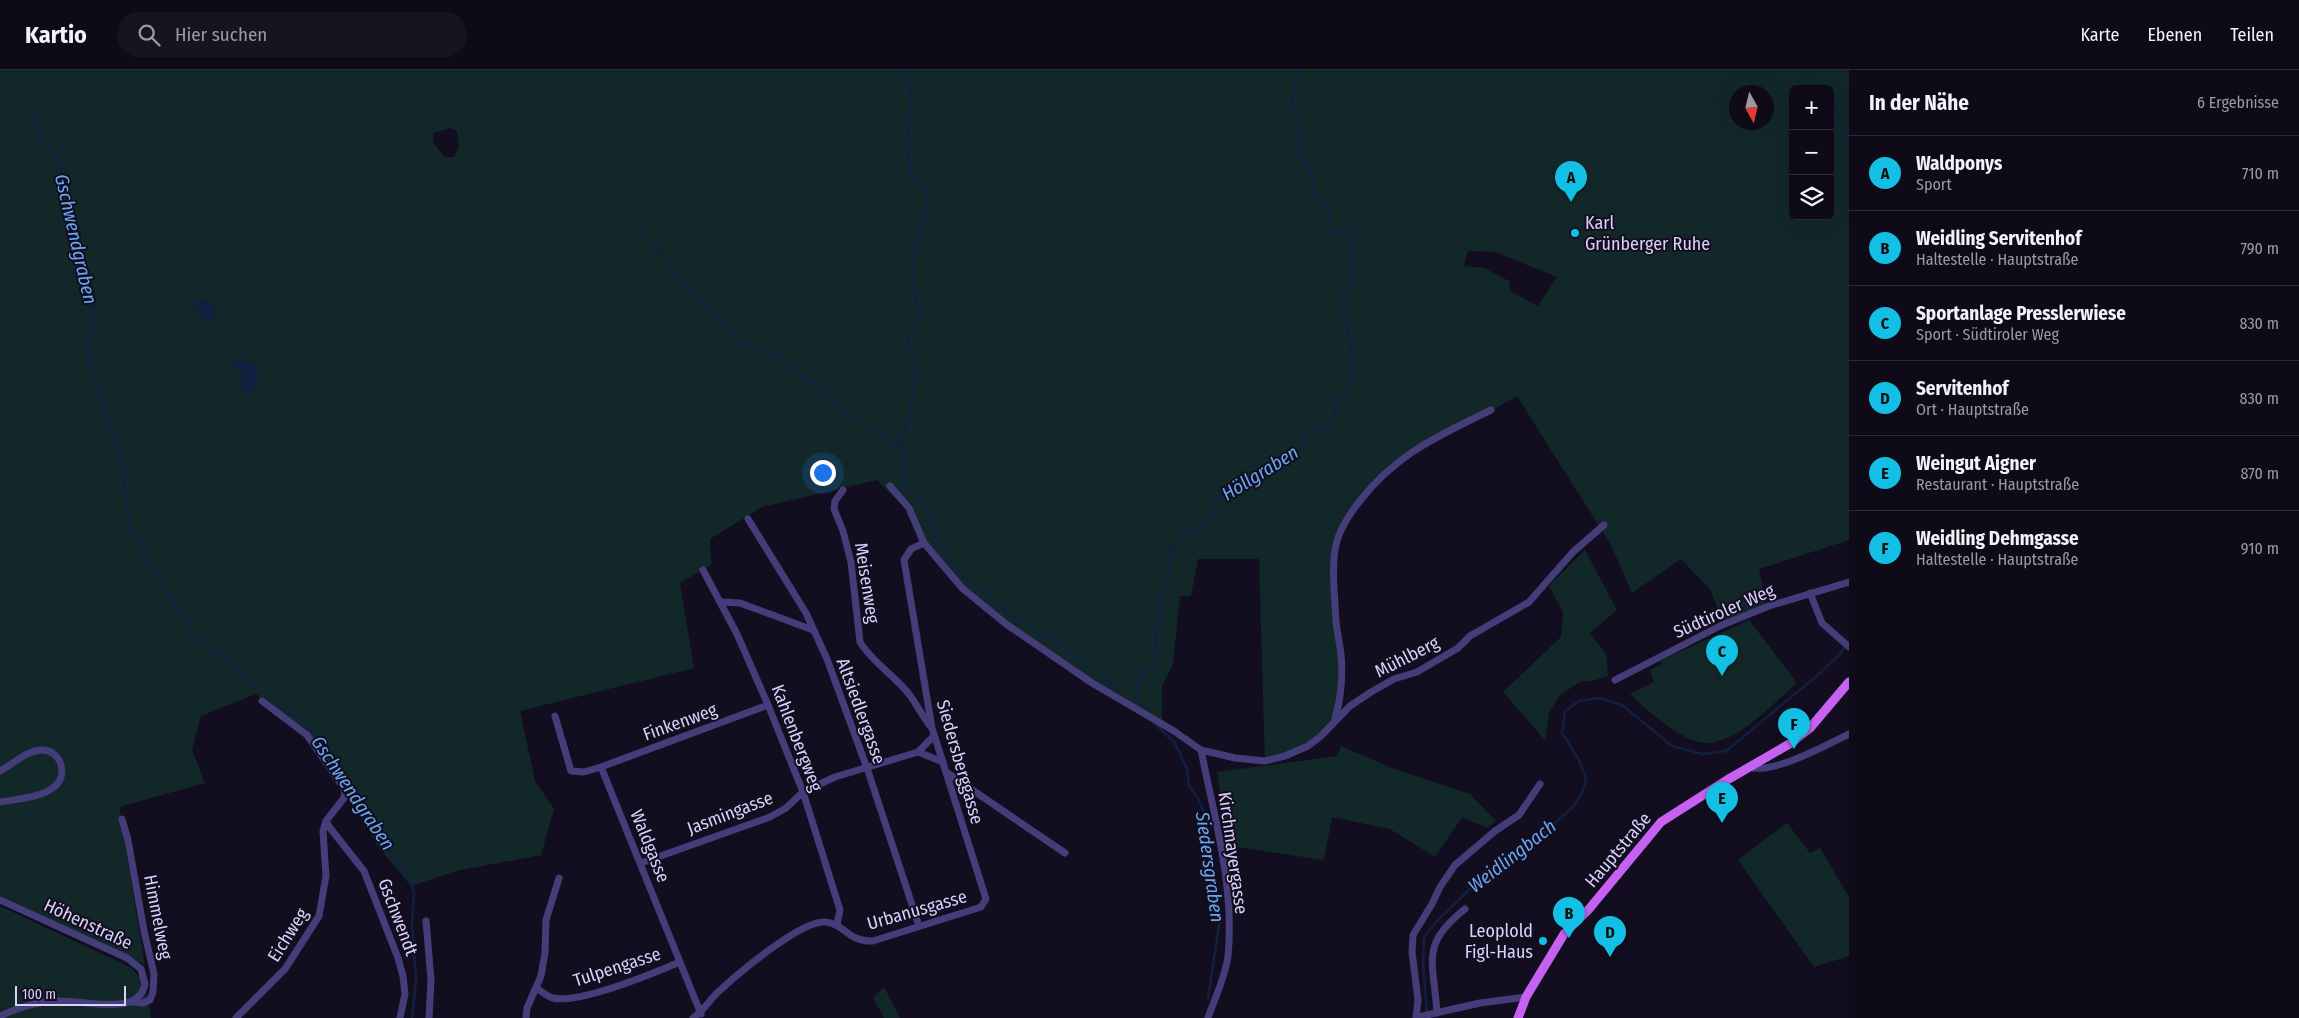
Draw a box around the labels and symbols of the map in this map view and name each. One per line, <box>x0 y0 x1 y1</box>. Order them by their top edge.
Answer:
north arrow <box>1729 85 1774 130</box>
pin: A <box>1555 161 1587 202</box>
water label: Gschwendgraben <box>50 172 102 306</box>
place label: Karl Grünberger Ruhe <box>1585 212 1710 255</box>
marker: Karl Grünberger Ruhe <box>1569 227 1581 239</box>
water label: Höllgraben <box>1217 440 1303 506</box>
your location <box>810 460 836 486</box>
street label: Meisenweg <box>850 541 884 625</box>
street label: Südtiroler Weg <box>1670 579 1778 643</box>
street label: Mühlberg <box>1371 631 1443 683</box>
pin: C <box>1706 635 1738 676</box>
street label: Altsiedlergasse <box>832 655 890 767</box>
street label: Kahlenbergweg <box>767 681 828 795</box>
street label: Siedersberggasse <box>932 697 988 827</box>
street label: Finkenweg <box>640 698 720 746</box>
pin: F <box>1778 708 1810 749</box>
water label: Gschwendgraben <box>306 731 400 855</box>
pin: E <box>1706 782 1738 823</box>
street label: Jasmingasse <box>684 787 776 839</box>
street label: Kirchmayergasse <box>1214 790 1252 916</box>
street label: Waldgasse <box>625 806 675 886</box>
street label: Hauptstraße <box>1580 808 1656 892</box>
water label: Siedersgraben <box>1191 809 1229 924</box>
water label: Weidlingbach <box>1463 815 1561 897</box>
street label: Himmelweg <box>139 873 177 962</box>
street label: Gschwendt <box>373 875 423 959</box>
street label: Urbanusgasse <box>865 885 969 935</box>
street label: Höhenstraße <box>40 894 136 954</box>
pin: B <box>1553 897 1585 938</box>
street label: Eichweg <box>263 904 313 966</box>
pin: D <box>1594 916 1626 957</box>
place label: Leoplold Figl-Haus <box>1465 920 1533 963</box>
marker: Leoplold Figl-Haus <box>1537 935 1549 947</box>
street label: Tulpengasse <box>570 943 664 991</box>
scale bar <box>15 983 126 1006</box>

